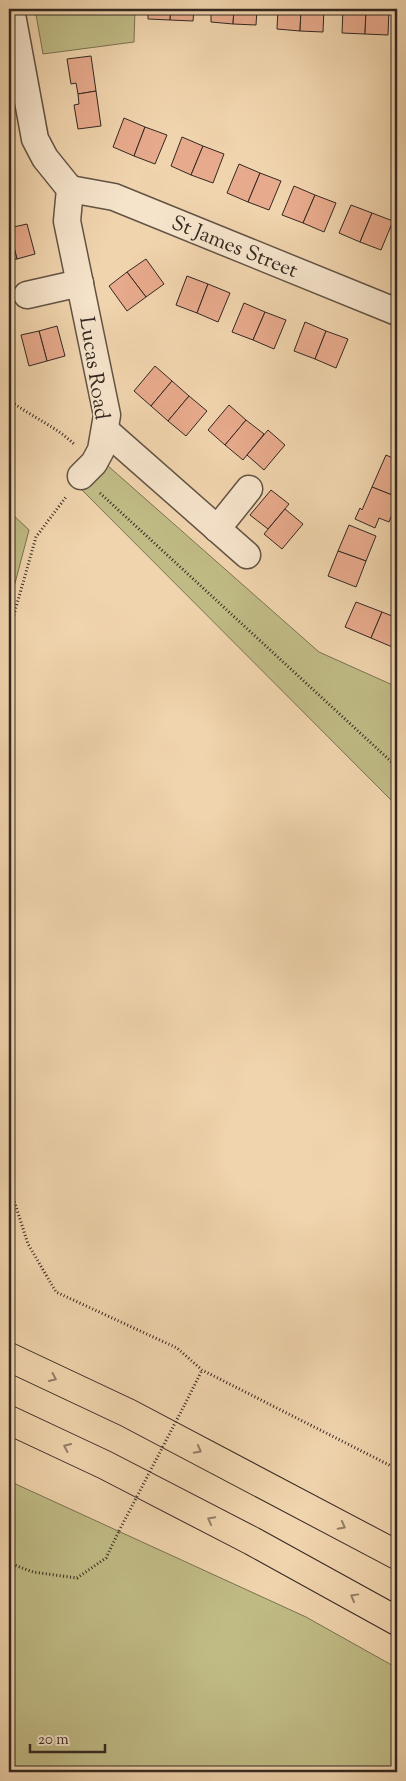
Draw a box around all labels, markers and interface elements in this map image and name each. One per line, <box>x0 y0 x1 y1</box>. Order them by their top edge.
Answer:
street label: St James Street <box>167 209 302 287</box>
street label: Lucas Road <box>70 315 116 422</box>
one-way arrow <box>48 1372 57 1382</box>
one-way arrow <box>63 1443 72 1453</box>
one-way arrow <box>193 1444 202 1454</box>
one-way arrow <box>208 1516 217 1526</box>
one-way arrow <box>337 1520 346 1530</box>
one-way arrow <box>351 1593 360 1603</box>
scale bar <box>30 1721 105 1753</box>
text: 20 m <box>38 1730 69 1751</box>

